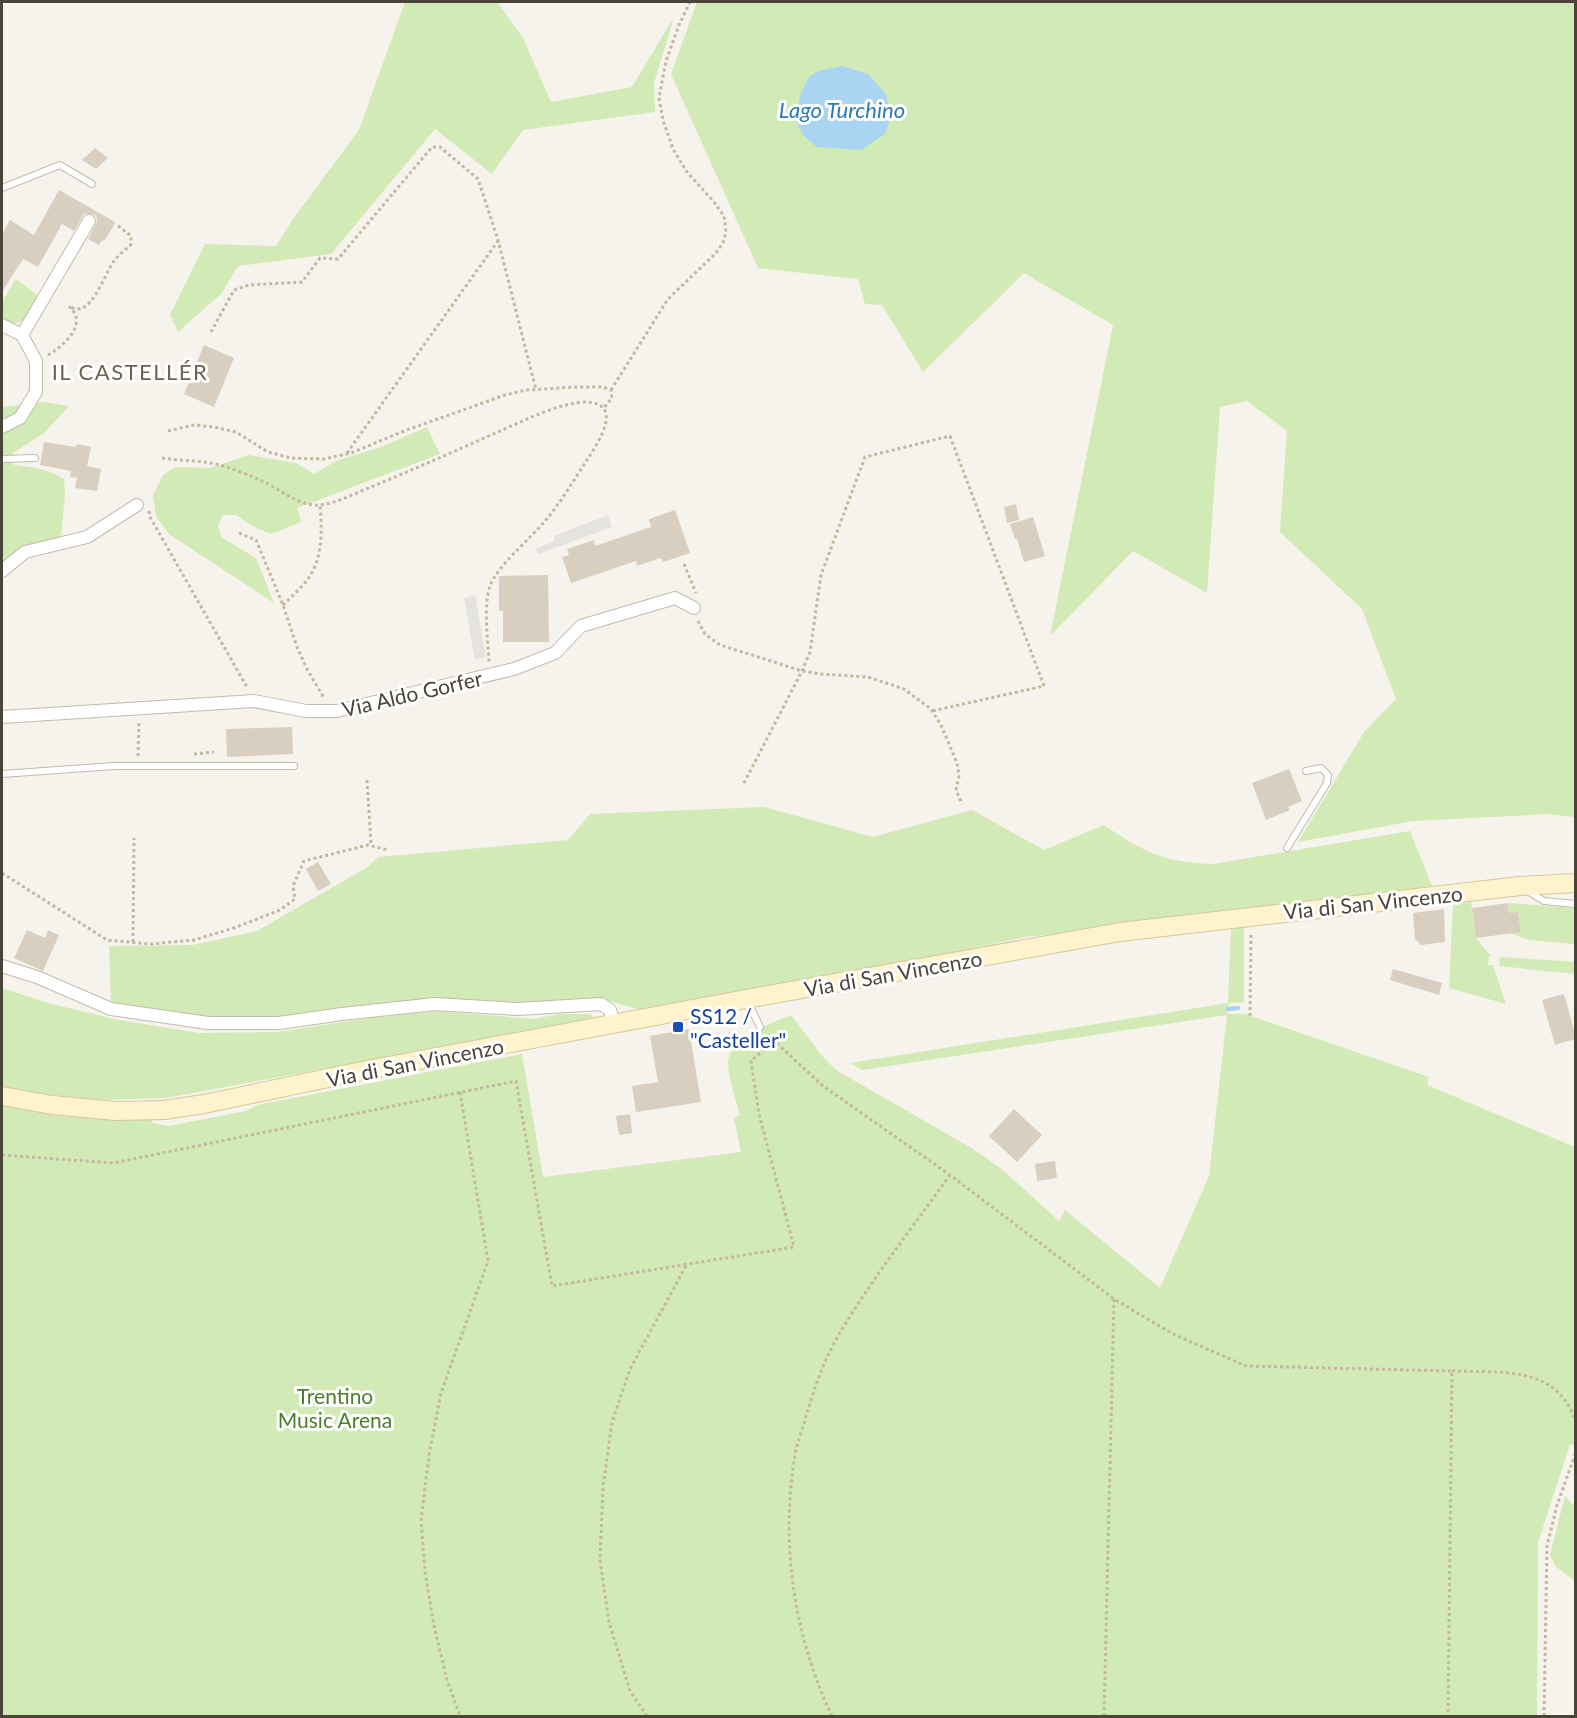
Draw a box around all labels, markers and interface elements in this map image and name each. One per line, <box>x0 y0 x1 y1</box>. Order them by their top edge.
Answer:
water label: Lago Turchino <box>779 96 905 123</box>
district label: IL CASTELLÉR <box>52 358 208 385</box>
street label: Via Aldo Gorfer <box>339 665 485 721</box>
street label: Via di San Vincenzo <box>1282 880 1464 924</box>
street label: Via di San Vincenzo <box>802 945 984 1001</box>
place label: SS12 / "Casteller" <box>690 1003 786 1052</box>
marker: SS12 / "Casteller" <box>671 1020 685 1034</box>
street label: Via di San Vincenzo <box>324 1033 506 1091</box>
park label: Trentino Music Arena <box>278 1383 392 1432</box>

